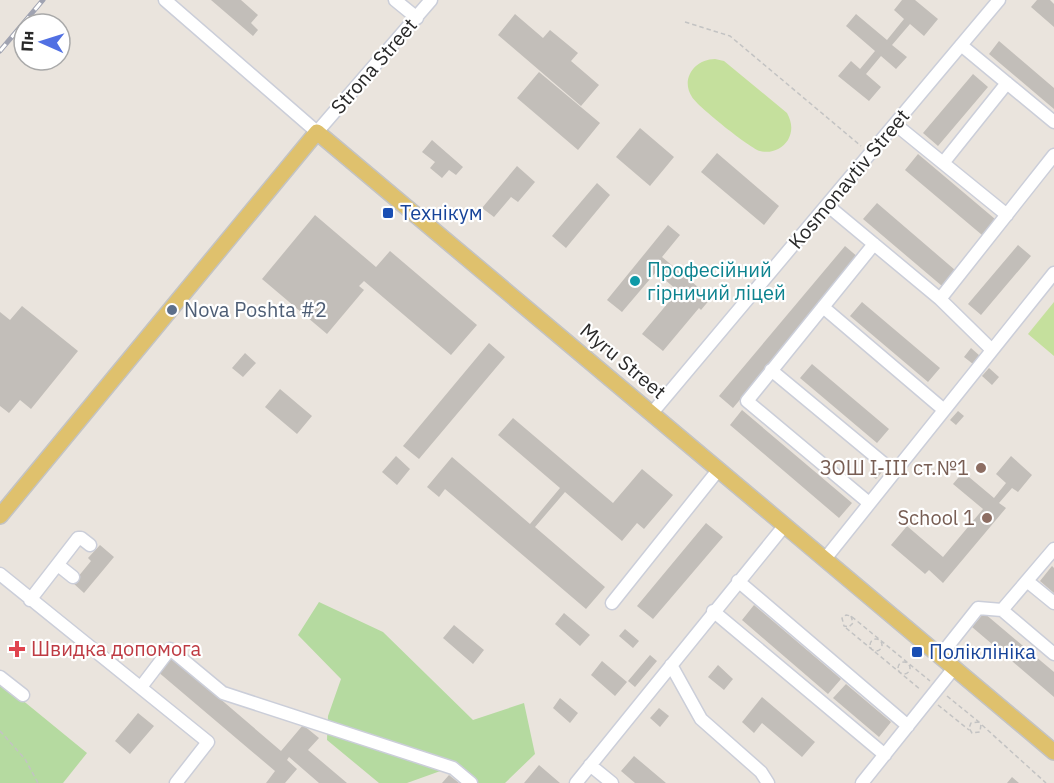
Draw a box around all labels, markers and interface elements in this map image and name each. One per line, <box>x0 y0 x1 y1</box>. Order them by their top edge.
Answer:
north arrow <box>12 12 72 72</box>
street label: Strona Street <box>324 12 423 119</box>
text: Пн <box>16 30 38 52</box>
street label: Kosmonavtiv Street <box>782 103 915 254</box>
place label: Технікум <box>400 199 483 226</box>
marker: Технікум <box>381 206 395 220</box>
place label: Професійний гірничий ліцей <box>647 256 786 306</box>
marker: Професійний гірничий ліцей <box>628 274 642 288</box>
place label: Nova Poshta #2 <box>184 296 327 323</box>
marker: Nova Poshta #2 <box>165 303 179 317</box>
street label: Myru Street <box>575 317 672 405</box>
place label: ЗОШ I-III ст.№1 <box>820 454 969 481</box>
marker: ЗОШ I-III ст.№1 <box>974 461 988 475</box>
place label: School 1 <box>897 504 975 531</box>
marker: School 1 <box>980 511 994 525</box>
place label: Швидка допомога <box>31 635 201 662</box>
place label: Поліклініка <box>929 638 1036 665</box>
marker: Швидка допомога <box>8 640 26 658</box>
marker: Поліклініка <box>910 645 924 659</box>

